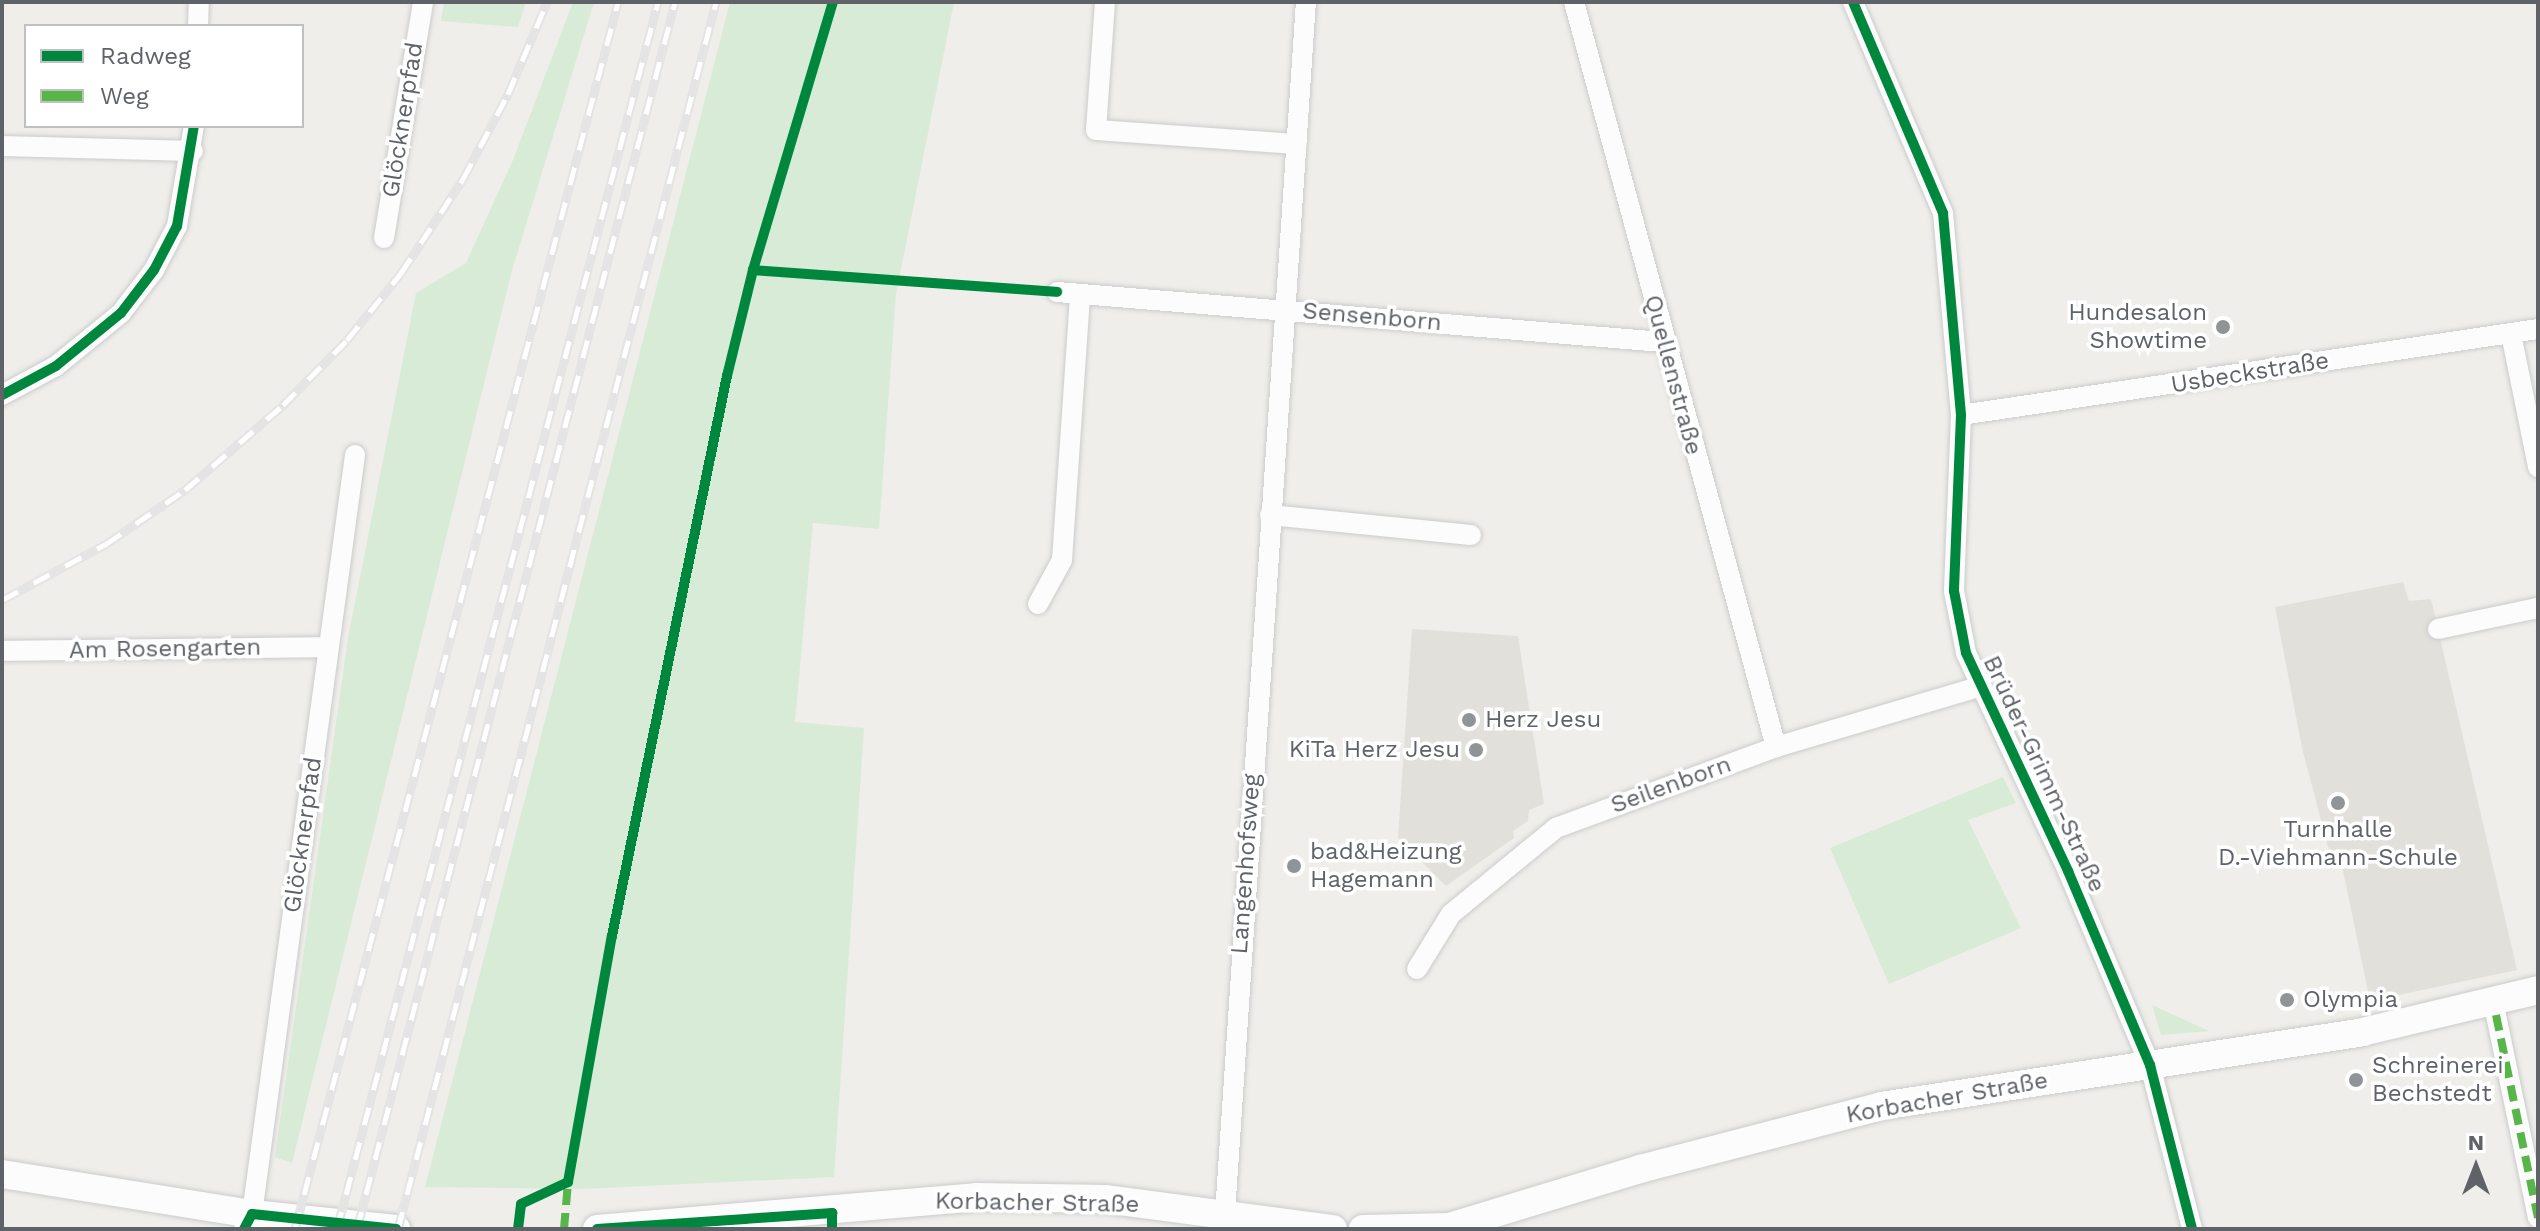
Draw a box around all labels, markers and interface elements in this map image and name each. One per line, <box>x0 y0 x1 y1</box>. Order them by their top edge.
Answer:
legend <box>24 24 304 128</box>
street label: Glöcknerpfad <box>377 40 429 200</box>
text: Radweg <box>100 42 191 70</box>
text: Weg <box>100 82 149 110</box>
street label: Quellenstraße <box>1638 292 1708 458</box>
street label: Sensenborn <box>1301 297 1443 337</box>
place label: Hundesalon Showtime <box>2068 299 2207 355</box>
marker: Hundesalon Showtime <box>2214 318 2232 336</box>
street label: Usbeckstraße <box>2169 346 2331 400</box>
street label: Am Rosengarten <box>69 633 261 665</box>
street label: Brüder-Grimm-Straße <box>1977 651 2111 897</box>
place label: Herz Jesu <box>1485 706 1602 734</box>
marker: Herz Jesu <box>1460 711 1478 729</box>
place label: KiTa Herz Jesu <box>1288 736 1460 764</box>
marker: KiTa Herz Jesu <box>1467 741 1485 759</box>
street label: Seilenborn <box>1607 750 1735 820</box>
street label: Glöcknerpfad <box>278 755 328 915</box>
street label: Langenhofsweg <box>1225 773 1267 955</box>
marker: Turnhalle D.-Viehmann-Schule <box>2329 794 2347 812</box>
place label: Turnhalle D.-Viehmann-Schule <box>2218 816 2458 872</box>
place label: bad&Heizung Hagemann <box>1310 838 1462 894</box>
marker: bad&Heizung Hagemann <box>1285 857 1303 875</box>
place label: Olympia <box>2303 986 2398 1014</box>
marker: Olympia <box>2278 991 2296 1009</box>
place label: Schreinerei Bechstedt <box>2372 1052 2504 1108</box>
street label: Korbacher Straße <box>1844 1066 2050 1130</box>
marker: Schreinerei Bechstedt <box>2347 1071 2365 1089</box>
north arrow <box>2436 1127 2516 1207</box>
text: N <box>2468 1130 2484 1155</box>
street label: Korbacher Straße <box>934 1187 1140 1219</box>

